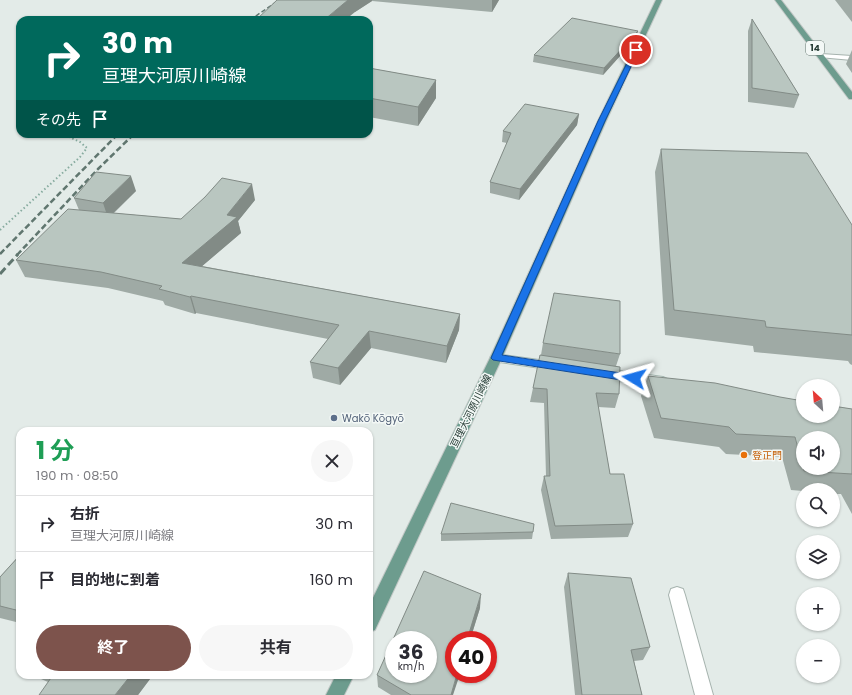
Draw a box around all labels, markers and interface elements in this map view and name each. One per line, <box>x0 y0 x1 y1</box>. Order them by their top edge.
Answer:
text: 30 m <box>102 24 173 63</box>
icon: right <box>36 32 88 84</box>
pin <box>619 33 653 67</box>
icon: arrive <box>625 39 647 61</box>
road number: 14 <box>806 41 824 55</box>
text: 亘理大河原川崎線 <box>102 63 246 88</box>
icon: arrive <box>89 108 111 130</box>
text: その先 <box>36 109 81 130</box>
position arrow <box>613 357 655 399</box>
street label: 亘理大河原川崎線 <box>447 372 495 450</box>
north arrow <box>796 379 840 423</box>
map controls <box>796 379 840 683</box>
place label: Wakō Kōgyō <box>342 411 404 426</box>
marker: Wakō Kōgyō <box>329 413 339 423</box>
button: sound <box>796 431 840 475</box>
text: 1 分 <box>36 434 74 467</box>
button: close <box>311 440 353 482</box>
place label: 登正門 <box>752 448 782 463</box>
marker: 登正門 <box>739 450 749 460</box>
text: 190 m · 08:50 <box>36 466 119 485</box>
button: search <box>796 483 840 527</box>
text: 右折 <box>70 503 100 524</box>
icon: right <box>36 513 58 535</box>
text: 30 m <box>315 513 353 534</box>
text: 亘理大河原川崎線 <box>70 526 174 545</box>
button: layers <box>796 535 840 579</box>
icon: arrive <box>36 569 58 591</box>
text: 目的地に到着 <box>70 569 160 590</box>
text: 160 m <box>310 569 353 590</box>
button: + <box>796 587 840 631</box>
button: 終了 <box>36 625 191 671</box>
button: 共有 <box>199 625 353 671</box>
speed limit sign: 40 <box>445 631 497 683</box>
text: 36 <box>399 638 423 666</box>
button: − <box>796 639 840 683</box>
text: km/h <box>398 659 424 674</box>

